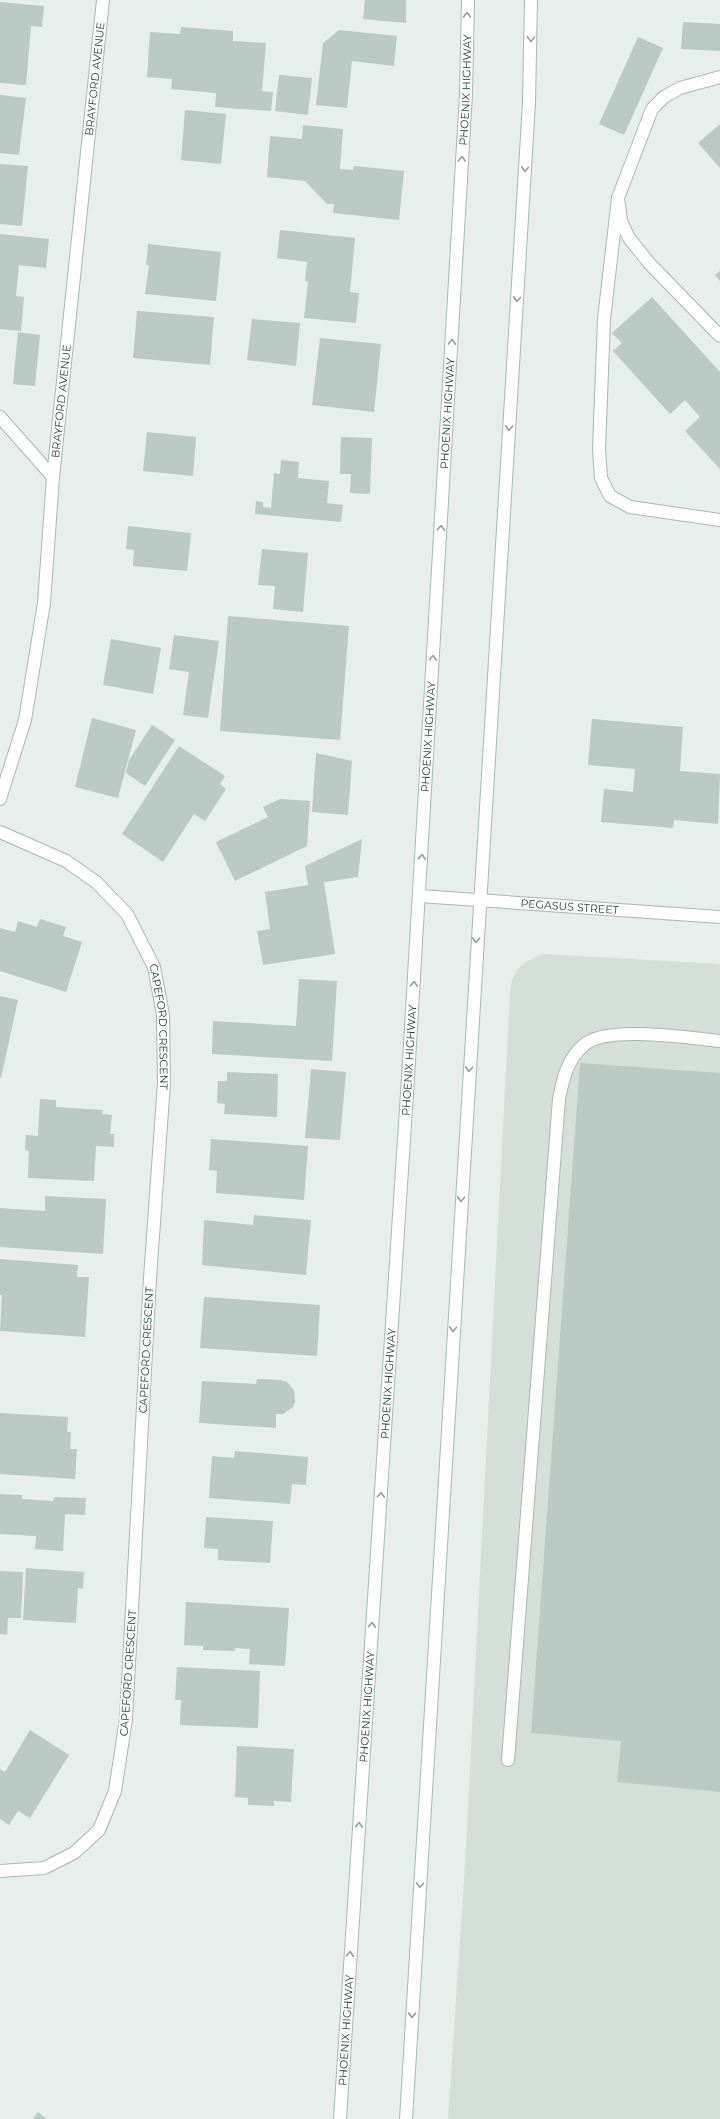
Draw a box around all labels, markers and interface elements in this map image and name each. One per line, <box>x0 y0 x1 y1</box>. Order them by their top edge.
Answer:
one-way arrow <box>463 12 471 18</box>
street label: BRAYFORD AVENUE <box>82 22 108 136</box>
street label: PHOENIX HIGHWAY <box>456 34 474 146</box>
one-way arrow <box>526 36 535 42</box>
one-way arrow <box>458 156 467 162</box>
one-way arrow <box>521 166 529 172</box>
one-way arrow <box>512 296 521 302</box>
one-way arrow <box>447 339 456 345</box>
street label: BRAYFORD AVENUE <box>48 344 74 459</box>
street label: PHOENIX HIGHWAY <box>437 357 457 469</box>
one-way arrow <box>504 425 513 431</box>
one-way arrow <box>437 525 445 531</box>
one-way arrow <box>429 655 438 661</box>
street label: PHOENIX HIGHWAY <box>418 681 438 793</box>
one-way arrow <box>417 854 426 860</box>
street label: PEGASUS STREET <box>520 896 620 917</box>
one-way arrow <box>472 937 481 943</box>
street label: CAPEFORD CRESCENT <box>147 962 171 1091</box>
one-way arrow <box>410 980 419 987</box>
street label: PHOENIX HIGHWAY <box>399 1004 419 1116</box>
one-way arrow <box>464 1066 473 1072</box>
one-way arrow <box>456 1196 465 1202</box>
street label: CAPEFORD CRESCENT <box>136 1286 156 1414</box>
one-way arrow <box>449 1326 458 1332</box>
street label: PHOENIX HIGHWAY <box>377 1328 399 1440</box>
one-way arrow <box>376 1492 385 1498</box>
street label: CAPEFORD CRESCENT <box>117 1609 139 1737</box>
one-way arrow <box>368 1622 377 1628</box>
street label: PHOENIX HIGHWAY <box>356 1651 378 1763</box>
one-way arrow <box>355 1822 364 1828</box>
one-way arrow <box>415 1882 424 1888</box>
one-way arrow <box>346 1951 355 1957</box>
street label: PHOENIX HIGHWAY <box>335 1974 356 2086</box>
one-way arrow <box>407 2012 416 2018</box>

